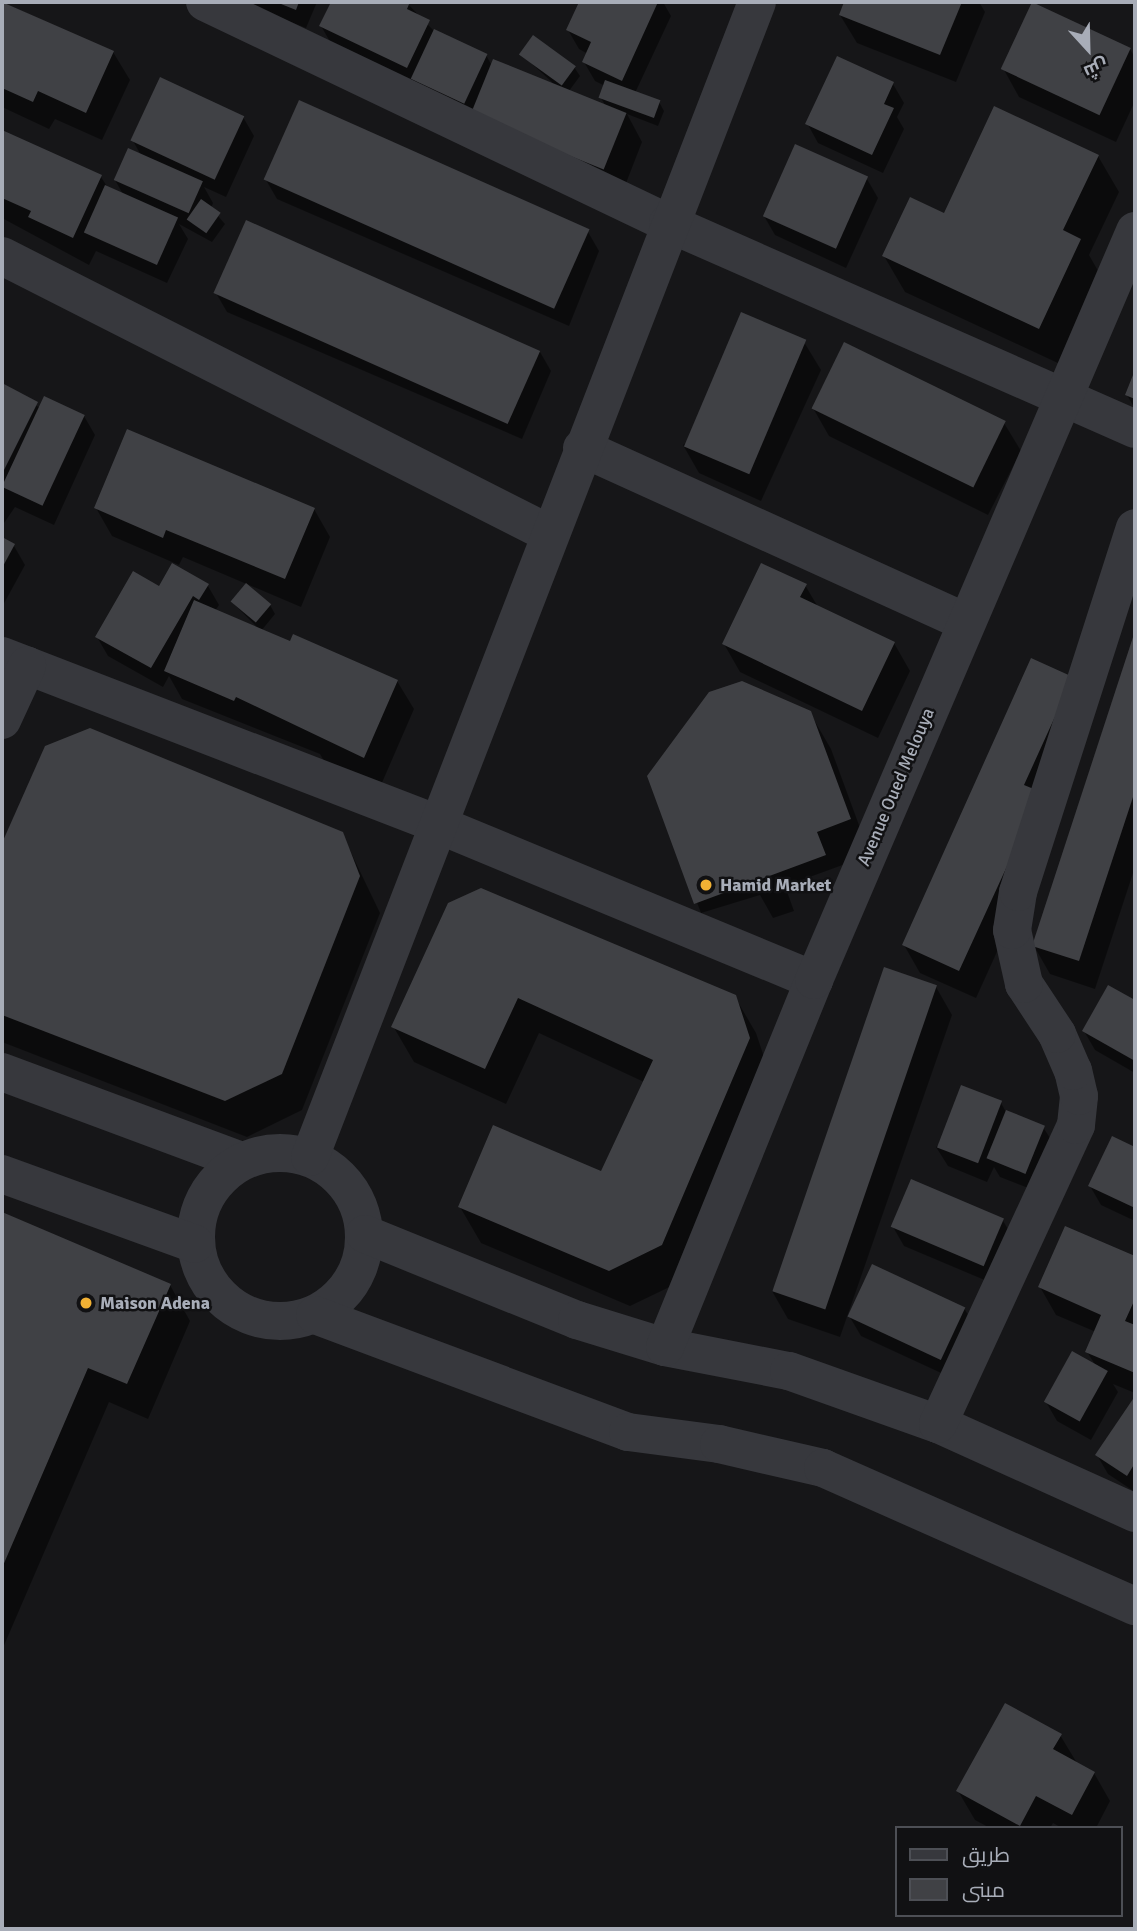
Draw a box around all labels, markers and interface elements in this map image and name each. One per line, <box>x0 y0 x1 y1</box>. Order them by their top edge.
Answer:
north arrow <box>1053 14 1123 84</box>
text: ش <box>1080 53 1112 84</box>
street label: Avenue Oued Melouya <box>853 705 939 869</box>
place label: Hamid Market <box>720 874 831 896</box>
marker: Hamid Market <box>698 877 714 893</box>
place label: Maison Adena <box>100 1292 210 1314</box>
marker: Maison Adena <box>78 1295 94 1311</box>
legend <box>895 1826 1123 1917</box>
text: طريق <box>962 1842 1010 1868</box>
text: مبنى <box>962 1877 1005 1903</box>

